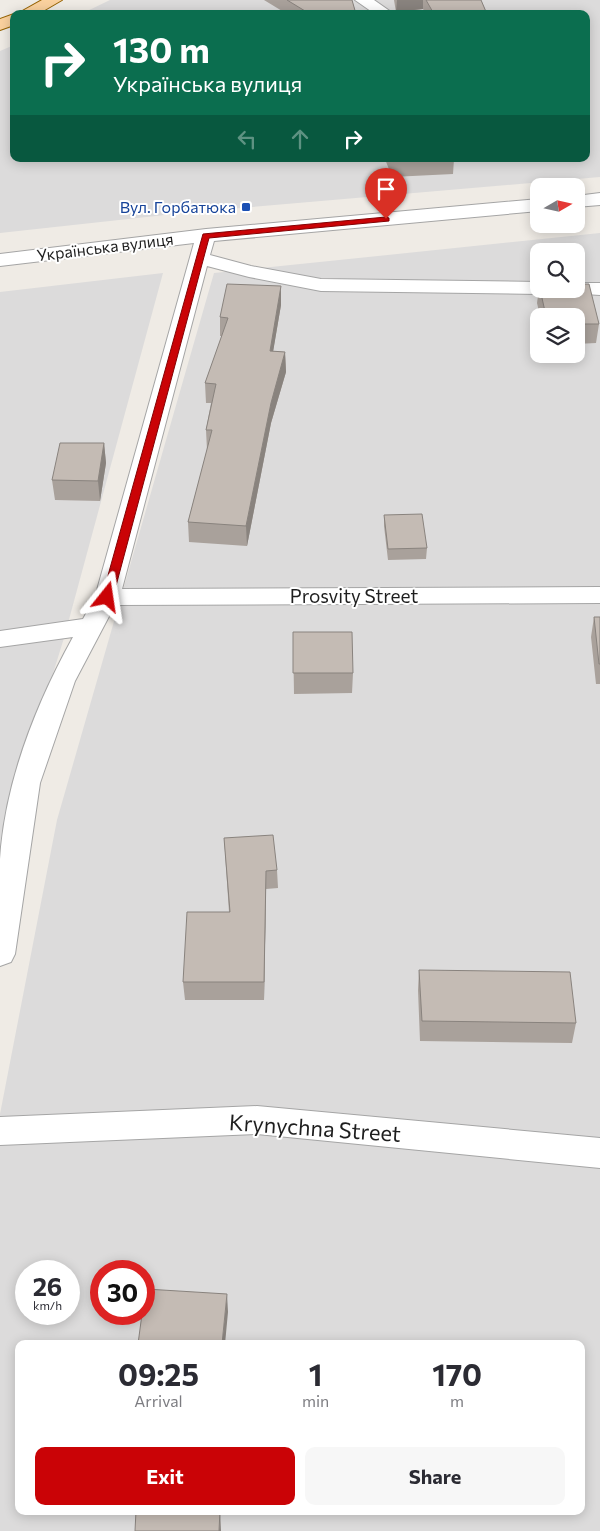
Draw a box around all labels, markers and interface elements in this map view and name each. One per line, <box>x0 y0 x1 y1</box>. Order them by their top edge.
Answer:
text: 130 m <box>113 27 210 70</box>
icon: right <box>30 30 95 95</box>
text: Українська вулиця <box>113 70 302 97</box>
icon: left <box>233 125 261 153</box>
icon: ahead <box>286 125 314 153</box>
icon: right <box>339 125 367 153</box>
pin <box>365 168 407 219</box>
icon: arrive <box>372 175 400 203</box>
north arrow <box>530 178 585 232</box>
map controls <box>530 178 585 363</box>
place label: Вул. Горбатюка <box>120 197 236 216</box>
marker: Вул. Горбатюка <box>240 201 252 213</box>
street label: Українська вулиця <box>35 229 174 264</box>
button: search <box>530 243 585 298</box>
button: layers <box>530 308 585 363</box>
position arrow <box>80 570 132 622</box>
street label: Prosvity Street <box>290 584 418 607</box>
street label: Krynychna Street <box>228 1108 402 1147</box>
speed limit sign: 30 <box>90 1260 155 1325</box>
text: 26 <box>33 1271 62 1301</box>
text: km/h <box>33 1298 62 1312</box>
text: 09:25 <box>118 1355 199 1392</box>
text: 1 <box>309 1355 322 1392</box>
text: 170 <box>432 1355 482 1392</box>
text: Arrival <box>134 1391 183 1410</box>
text: min <box>302 1391 329 1410</box>
text: m <box>450 1391 464 1410</box>
button: Exit <box>35 1447 295 1505</box>
button: Share <box>305 1447 565 1505</box>

